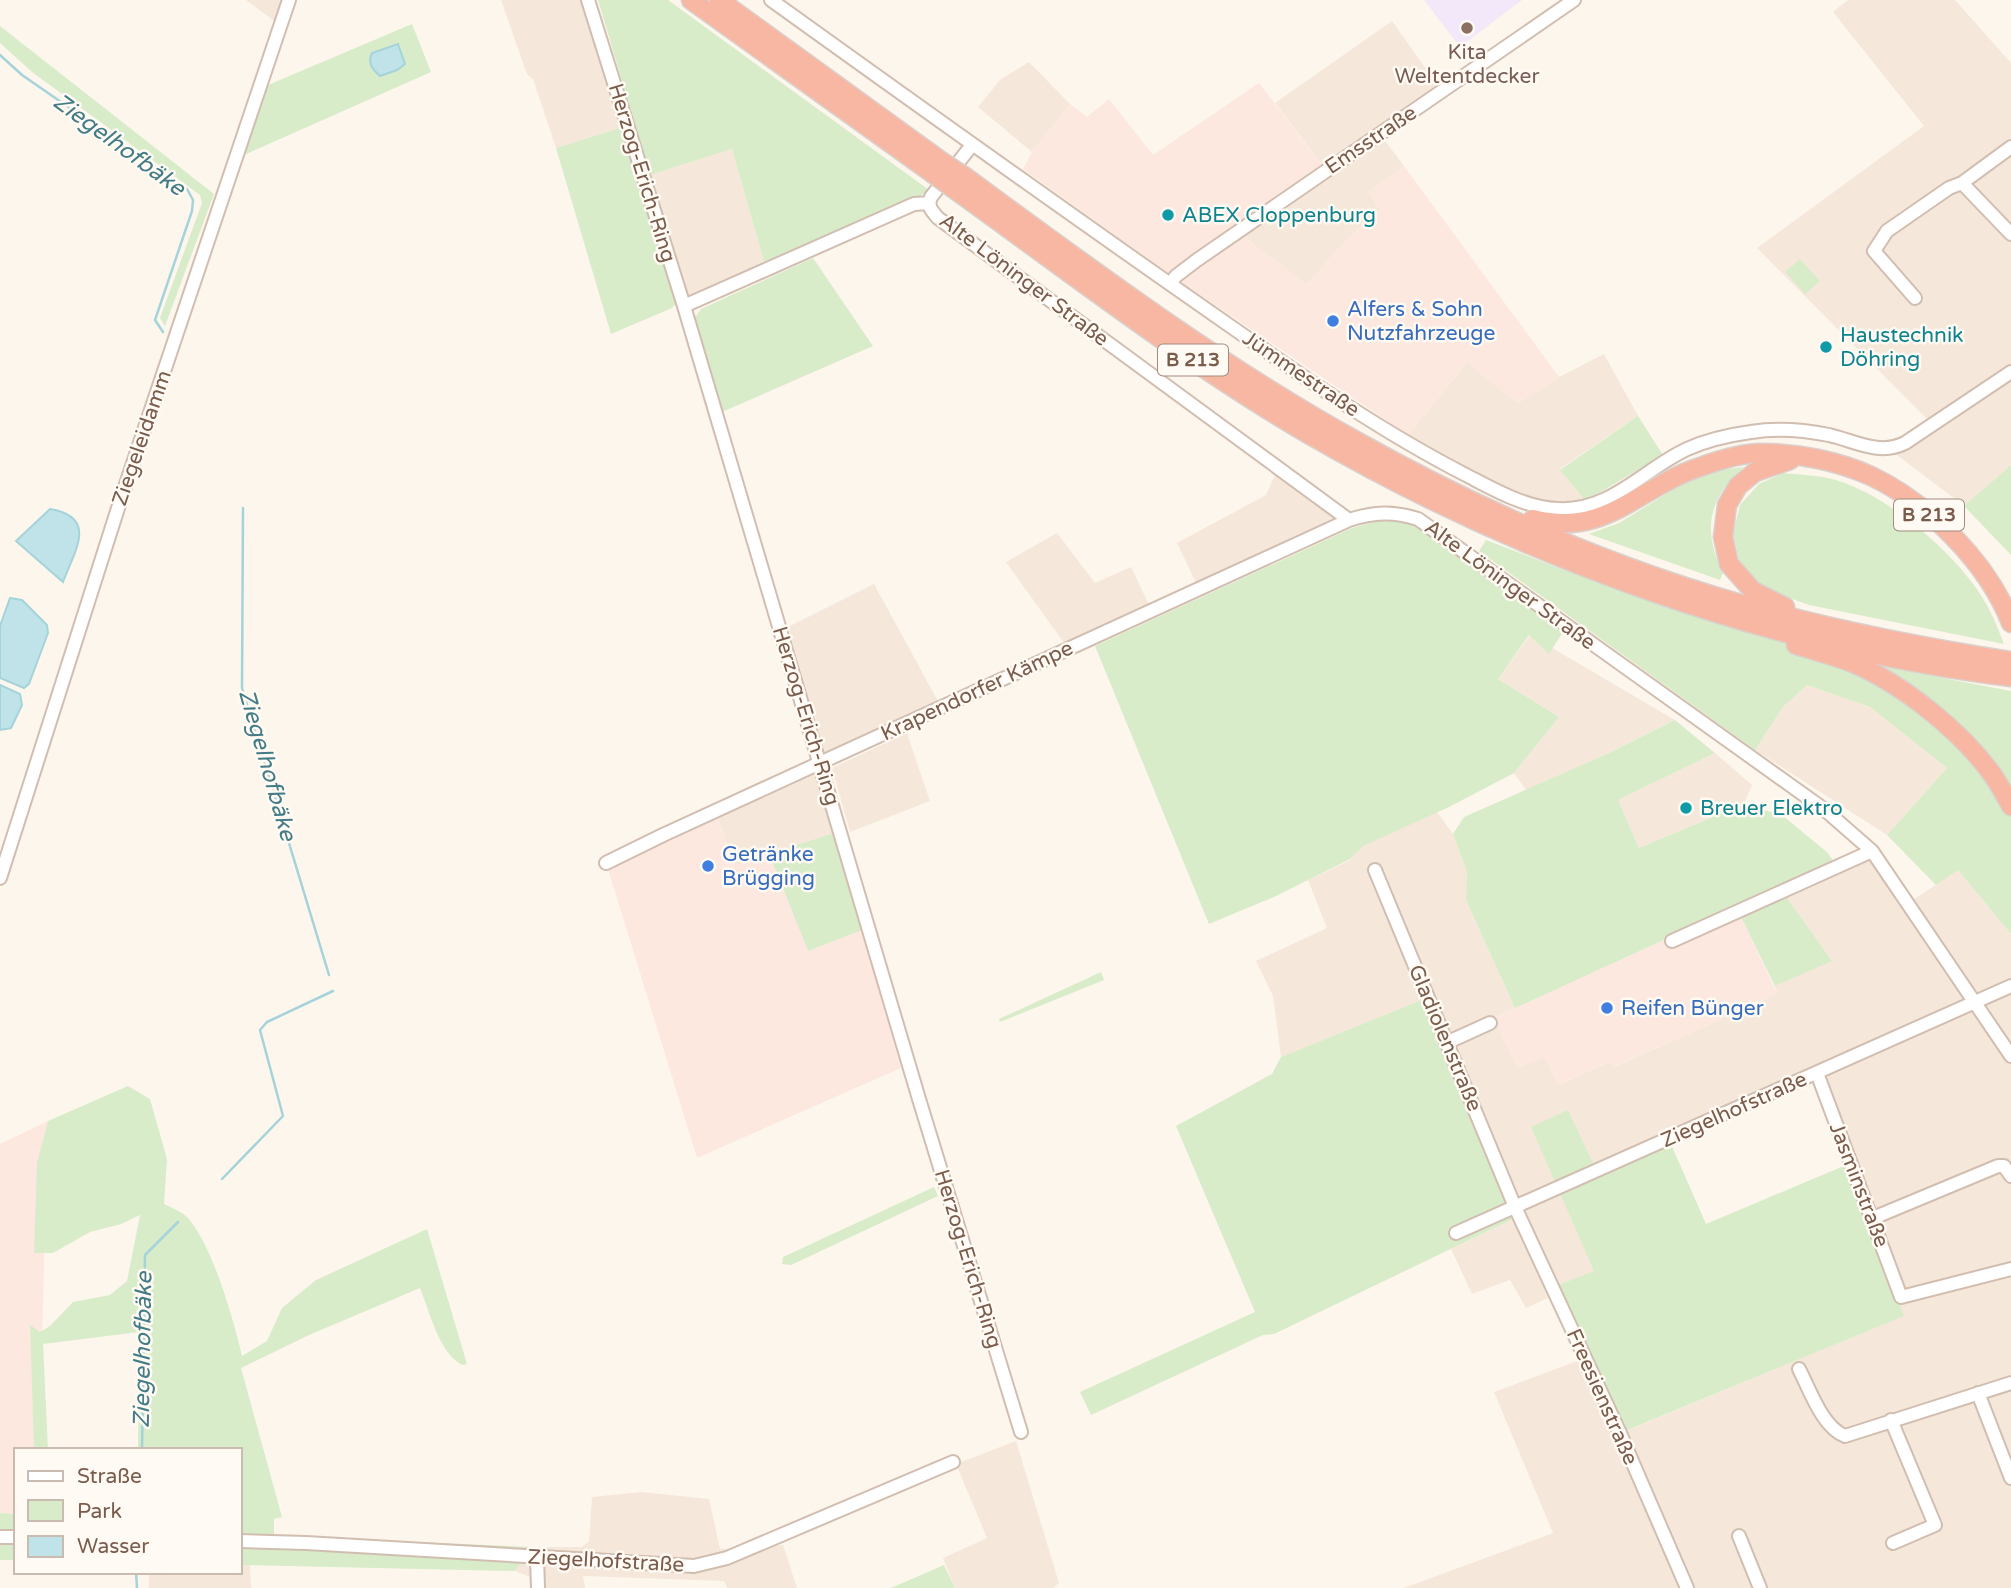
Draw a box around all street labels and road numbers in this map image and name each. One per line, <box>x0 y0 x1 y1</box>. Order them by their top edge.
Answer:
street label: Herzog-Erich-Ring <box>603 80 681 266</box>
street label: Emsstraße <box>1320 100 1422 180</box>
street label: Alte Löninger Straße <box>934 208 1114 352</box>
street label: Jümmestraße <box>1238 326 1364 422</box>
road number: B 213 <box>1158 344 1228 376</box>
street label: Ziegeleidamm <box>107 367 177 509</box>
road number: B 213 <box>1894 500 1964 530</box>
street label: Alte Löninger Straße <box>1420 515 1600 656</box>
street label: Herzog-Erich-Ring <box>767 623 845 809</box>
street label: Krapendorfer Kämpe <box>877 635 1077 746</box>
street label: Gladiolenstraße <box>1403 961 1487 1115</box>
street label: Ziegelhofstraße <box>1657 1067 1811 1153</box>
street label: Jasminstraße <box>1824 1119 1894 1251</box>
street label: Herzog-Erich-Ring <box>929 1166 1007 1352</box>
street label: Freesienstraße <box>1561 1325 1643 1469</box>
street label: Ziegelhofstraße <box>527 1544 685 1578</box>

